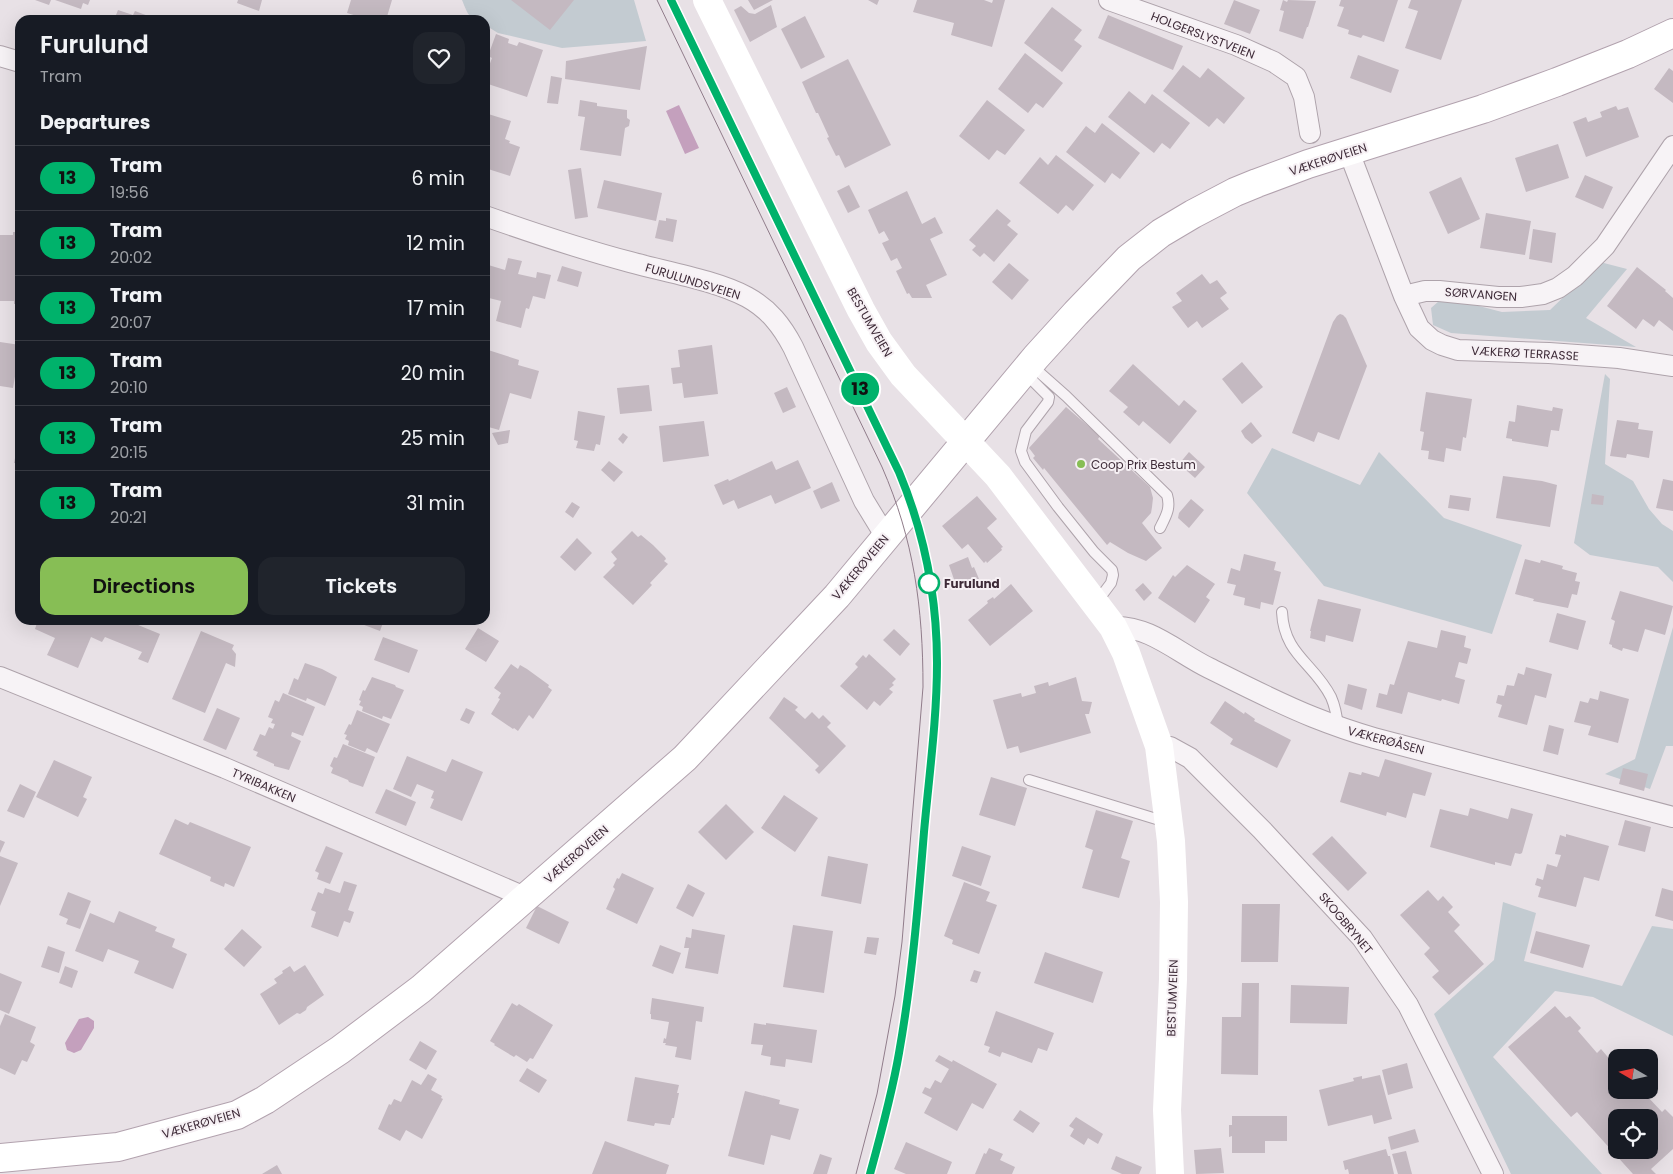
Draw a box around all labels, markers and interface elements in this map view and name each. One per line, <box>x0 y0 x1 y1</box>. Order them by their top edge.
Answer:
street label: HOLGERSLYSTVEIEN <box>1148 7 1258 63</box>
text: Furulund <box>40 28 149 61</box>
button: heart <box>413 32 465 84</box>
text: Tram <box>40 65 82 88</box>
text: Departures <box>40 109 150 136</box>
street label: VÆKERØVEIEN <box>1287 138 1369 180</box>
text: Tram <box>110 152 162 179</box>
text: 13 <box>59 165 76 190</box>
text: 6 min <box>411 165 465 192</box>
text: 19:56 <box>110 181 149 204</box>
text: Tram <box>110 217 162 244</box>
text: 13 <box>59 230 76 255</box>
text: 12 min <box>407 230 465 257</box>
text: 20:02 <box>110 246 152 269</box>
street label: FURULUNDSVEIEN <box>643 258 743 304</box>
text: Tram <box>110 282 162 309</box>
street label: SØRVANGEN <box>1444 283 1518 305</box>
street label: BESTUMVEIEN <box>843 284 897 360</box>
text: 13 <box>59 295 76 320</box>
text: 17 min <box>407 295 465 322</box>
text: 20:07 <box>110 311 151 334</box>
street label: VÆKERØ TERRASSE <box>1471 342 1579 364</box>
text: Tram <box>110 347 162 374</box>
text: 13 <box>59 360 76 385</box>
text: 20 min <box>401 360 465 387</box>
line badge: 13 <box>838 373 882 405</box>
text: 20:10 <box>110 376 148 399</box>
text: 13 <box>851 376 869 401</box>
text: Tram <box>110 412 162 439</box>
text: 13 <box>59 425 76 450</box>
text: 25 min <box>401 425 465 452</box>
text: 20:15 <box>110 441 148 464</box>
place label: Coop Prix Bestum <box>1091 456 1196 473</box>
marker: Coop Prix Bestum <box>1075 458 1087 470</box>
text: Tram <box>110 477 162 504</box>
text: 13 <box>59 490 76 515</box>
text: 31 min <box>406 490 465 517</box>
text: 20:21 <box>110 506 147 529</box>
street label: VÆKERØVEIEN <box>828 531 892 603</box>
button: Directions <box>40 557 248 615</box>
button: Tickets <box>258 557 465 615</box>
marker: Furulund <box>918 572 940 594</box>
place label: Furulund <box>944 575 1000 592</box>
street label: VÆKERØÅSEN <box>1346 722 1426 758</box>
street label: TYRIBAKKEN <box>229 764 299 806</box>
street label: VÆKERØVEIEN <box>540 821 612 887</box>
street label: SKOGBRYNET <box>1315 889 1377 958</box>
street label: BESTUMVEIEN <box>1162 959 1182 1037</box>
north arrow <box>1608 1049 1658 1099</box>
map controls <box>1608 1049 1658 1159</box>
street label: VÆKERØVEIEN <box>160 1104 242 1142</box>
button: locate <box>1608 1109 1658 1159</box>

